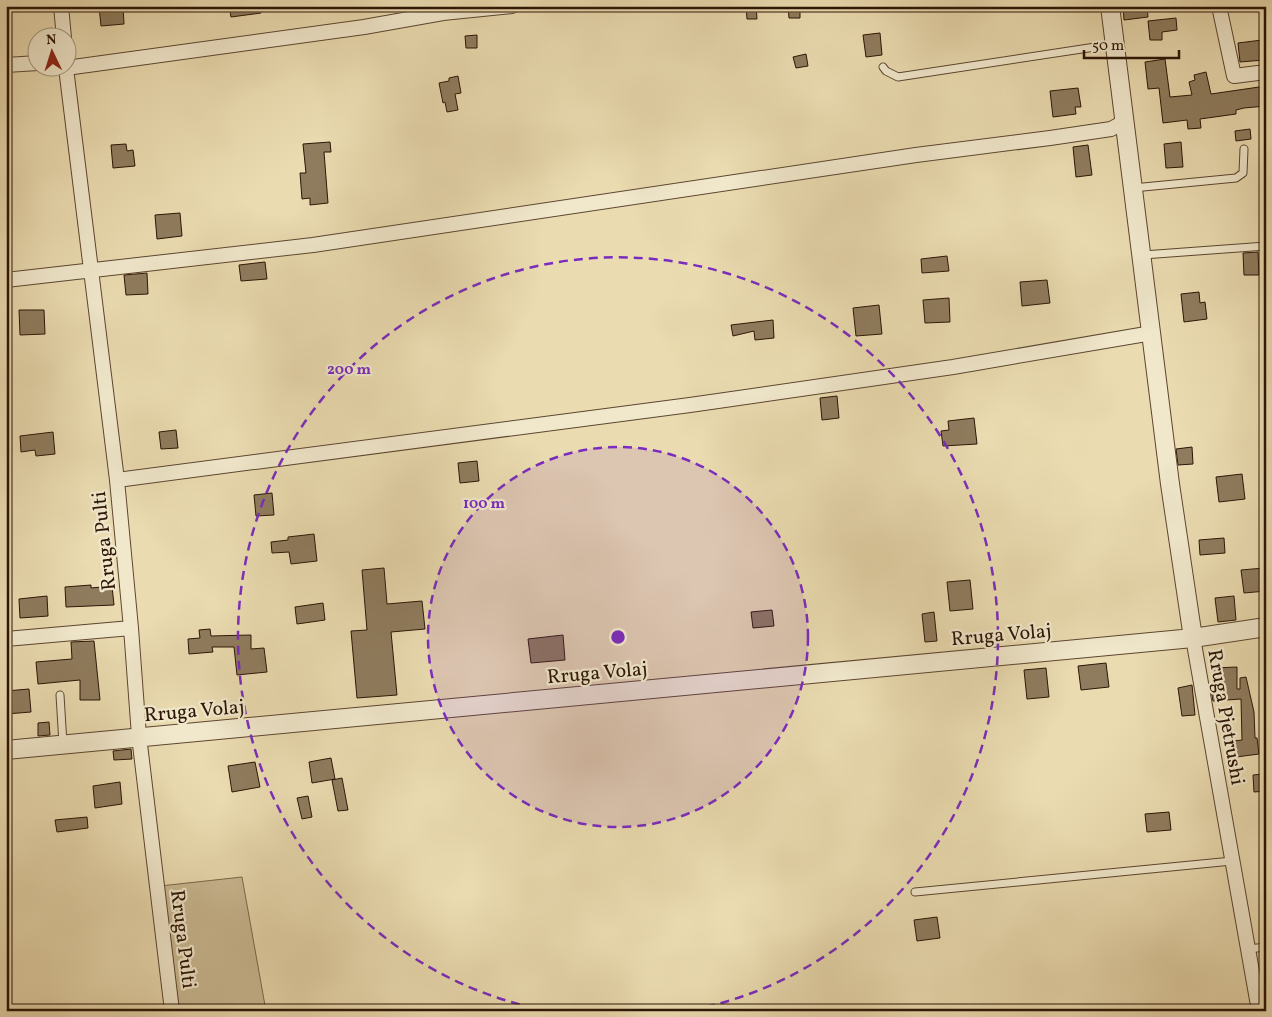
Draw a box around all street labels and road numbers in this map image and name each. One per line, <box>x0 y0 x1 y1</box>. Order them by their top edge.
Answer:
street label: Rruga Pulti <box>86 490 124 592</box>
street label: Rruga Volaj <box>950 618 1053 654</box>
street label: Rruga Pjetrushi <box>1199 647 1251 787</box>
street label: Rruga Volaj <box>546 656 649 692</box>
street label: Rruga Volaj <box>143 694 246 730</box>
street label: Rruga Pulti <box>162 888 202 990</box>

